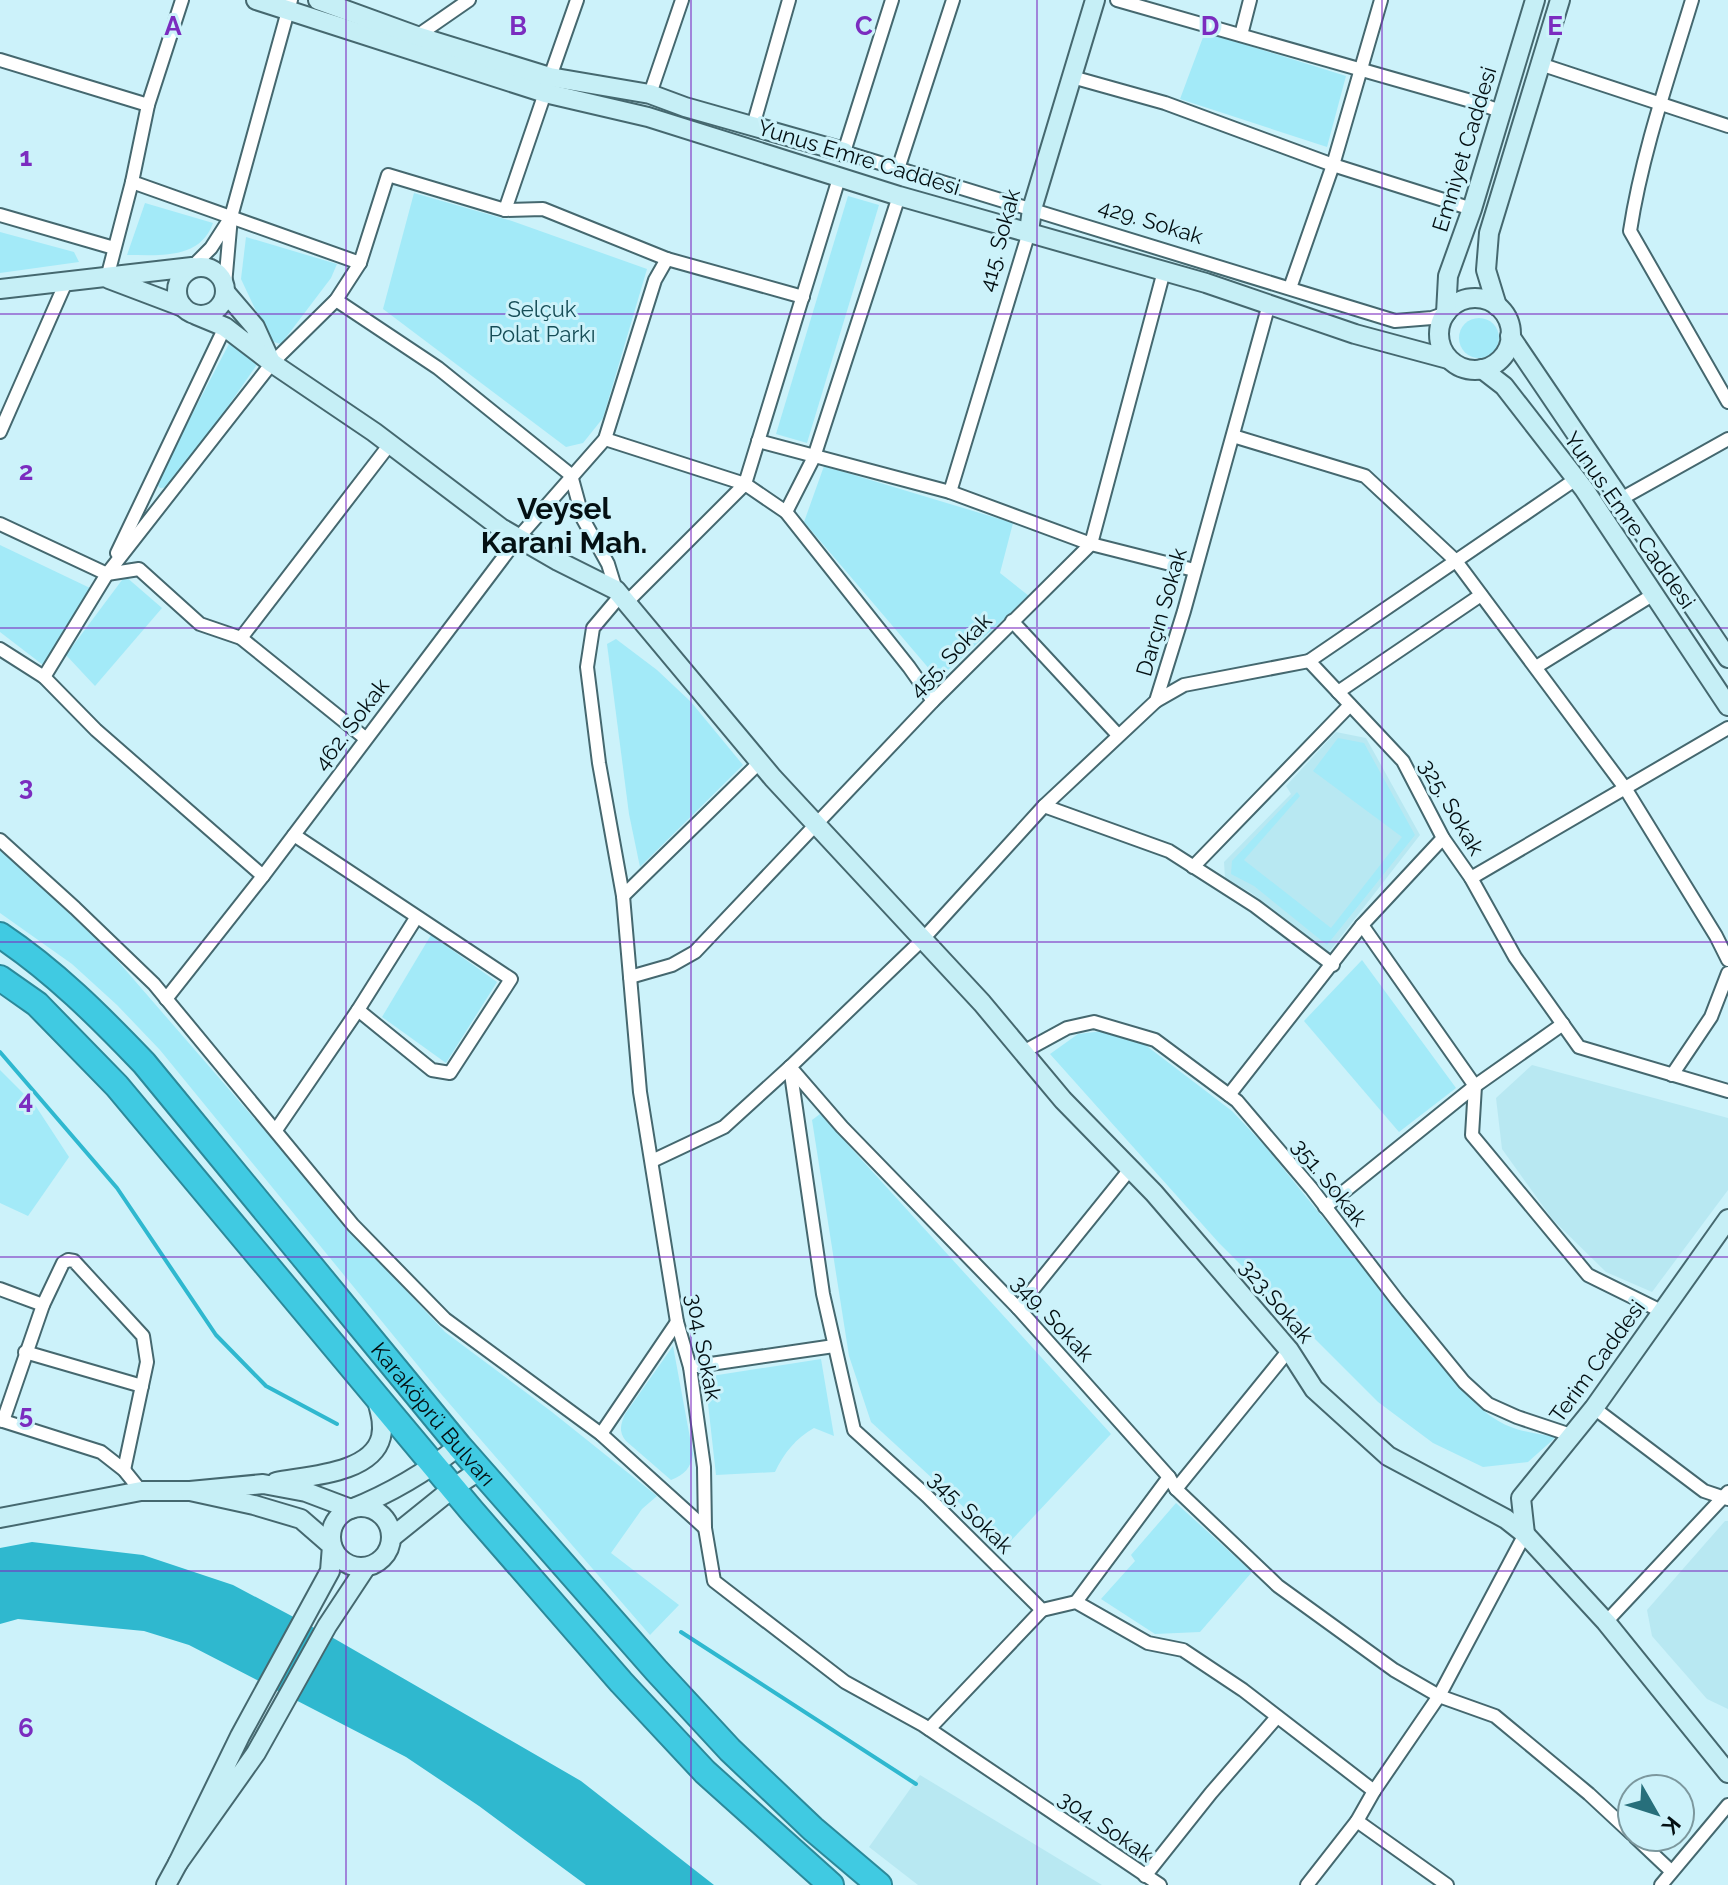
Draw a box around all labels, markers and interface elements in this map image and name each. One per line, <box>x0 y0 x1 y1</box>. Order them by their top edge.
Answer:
text: A <box>164 11 182 41</box>
text: B <box>509 11 527 41</box>
text: C <box>855 11 873 41</box>
text: D <box>1201 11 1219 41</box>
text: E <box>1547 11 1563 41</box>
street label: Emniyet Caddesi <box>1427 63 1501 235</box>
street label: Yunus Emre Caddesi <box>755 114 963 200</box>
text: 1 <box>20 142 33 172</box>
street label: 415. Sokak <box>973 186 1025 294</box>
street label: 429. Sokak <box>1096 193 1207 249</box>
park label: Selçuk Polat Parkı <box>488 296 596 347</box>
street label: Yunus Emre Caddesi <box>1559 426 1701 614</box>
text: 2 <box>19 456 33 486</box>
district label: Veysel Karani Mah. <box>481 491 647 560</box>
street label: Darçın Sokak <box>1130 545 1192 679</box>
street label: 455. Sokak <box>903 607 997 703</box>
street label: 462. Sokak <box>308 673 394 775</box>
street label: 325. Sokak <box>1414 754 1490 860</box>
text: 3 <box>19 771 33 801</box>
text: 4 <box>19 1085 33 1115</box>
street label: 351. Sokak <box>1287 1133 1373 1231</box>
street label: 323.Sokak <box>1235 1254 1320 1348</box>
street label: 349. Sokak <box>1007 1270 1100 1367</box>
street label: 304. Sokak <box>681 1291 727 1403</box>
street label: Terim Caddesi <box>1544 1295 1650 1427</box>
street label: Karaköprü Bulvarı <box>366 1337 501 1491</box>
text: 5 <box>19 1399 33 1429</box>
street label: 345. Sokak <box>923 1465 1019 1559</box>
text: 6 <box>18 1713 34 1743</box>
north arrow <box>1616 1773 1696 1853</box>
street label: 304. Sokak <box>1054 1785 1159 1867</box>
text: K <box>1657 1812 1686 1840</box>

